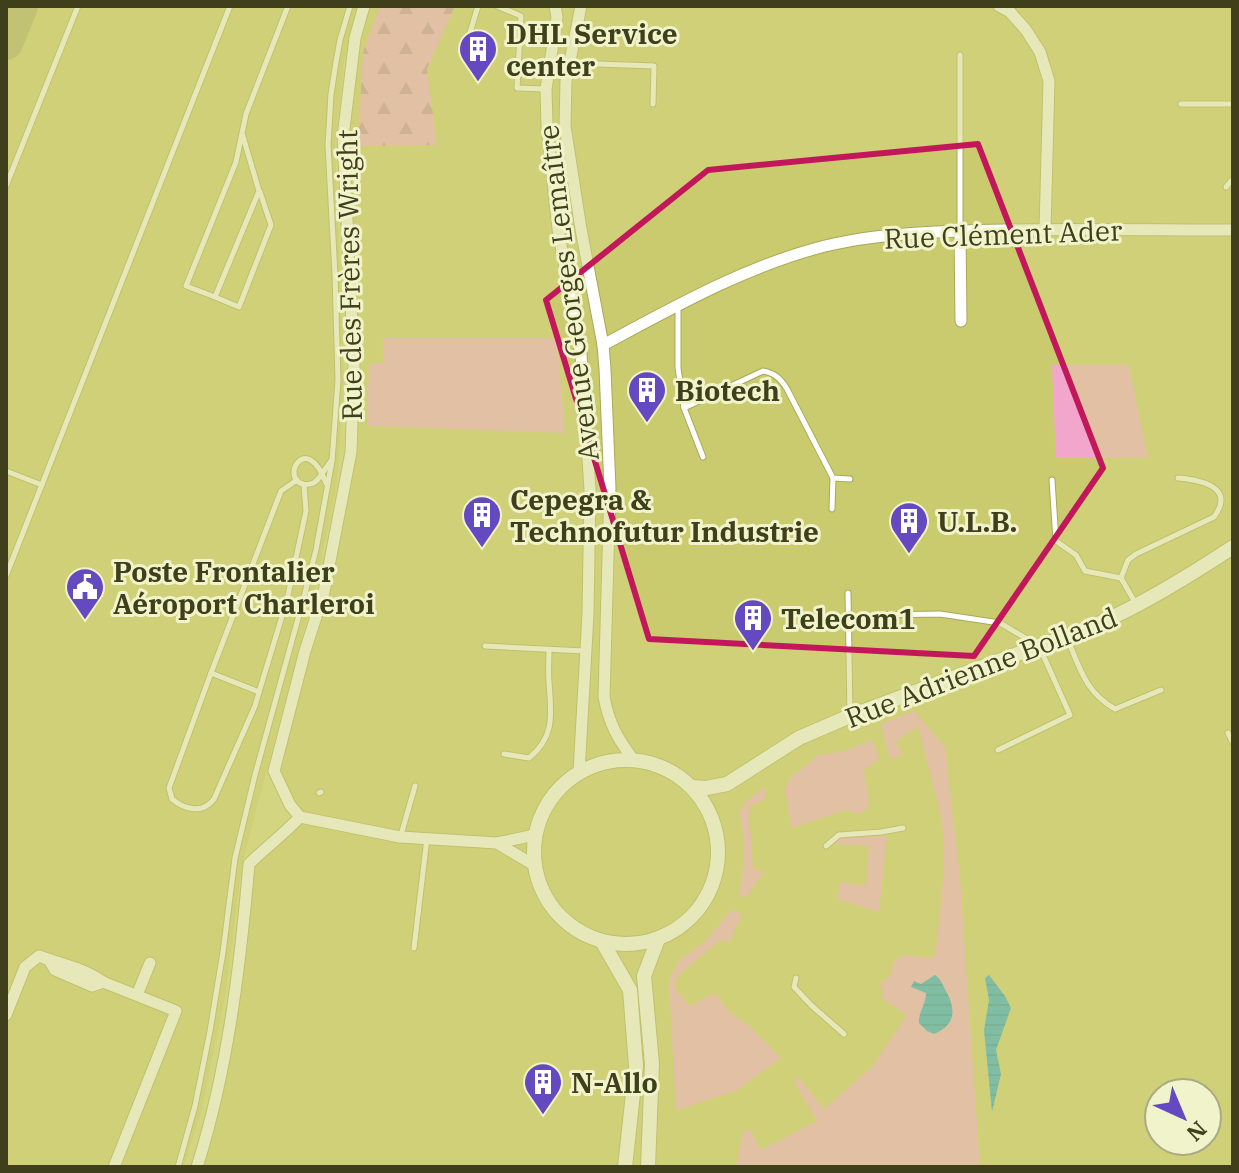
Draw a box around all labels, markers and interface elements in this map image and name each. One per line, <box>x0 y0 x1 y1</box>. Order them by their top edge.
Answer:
place label: DHL Service center <box>506 15 678 84</box>
building icon: DHL Service center <box>457 28 499 83</box>
street label: Avenue Georges Lemaître <box>529 123 607 463</box>
street label: Rue des Frères Wright <box>328 129 370 421</box>
street label: Rue Clément Ader <box>883 211 1123 257</box>
building icon: Biotech <box>626 369 668 424</box>
place label: Biotech <box>675 372 780 409</box>
place label: Cepegra & Technofutur Industrie <box>510 481 819 550</box>
building icon: Cepegra & Technofutur Industrie <box>461 494 503 549</box>
building icon: U.L.B. <box>888 500 930 555</box>
place label: U.L.B. <box>937 503 1017 540</box>
place label: Poste Frontalier Aéroport Charleroi <box>113 553 375 622</box>
public building icon: Poste Frontalier Aéroport Charleroi <box>64 566 106 621</box>
building icon: Telecom1 <box>732 597 774 652</box>
street label: Rue Adrienne Bolland <box>840 598 1122 736</box>
place label: Telecom1 <box>781 600 916 637</box>
building icon: N-Allo <box>522 1061 564 1116</box>
place label: N-Allo <box>571 1064 658 1101</box>
north arrow <box>1143 1077 1223 1157</box>
text: N <box>1181 1115 1214 1148</box>

